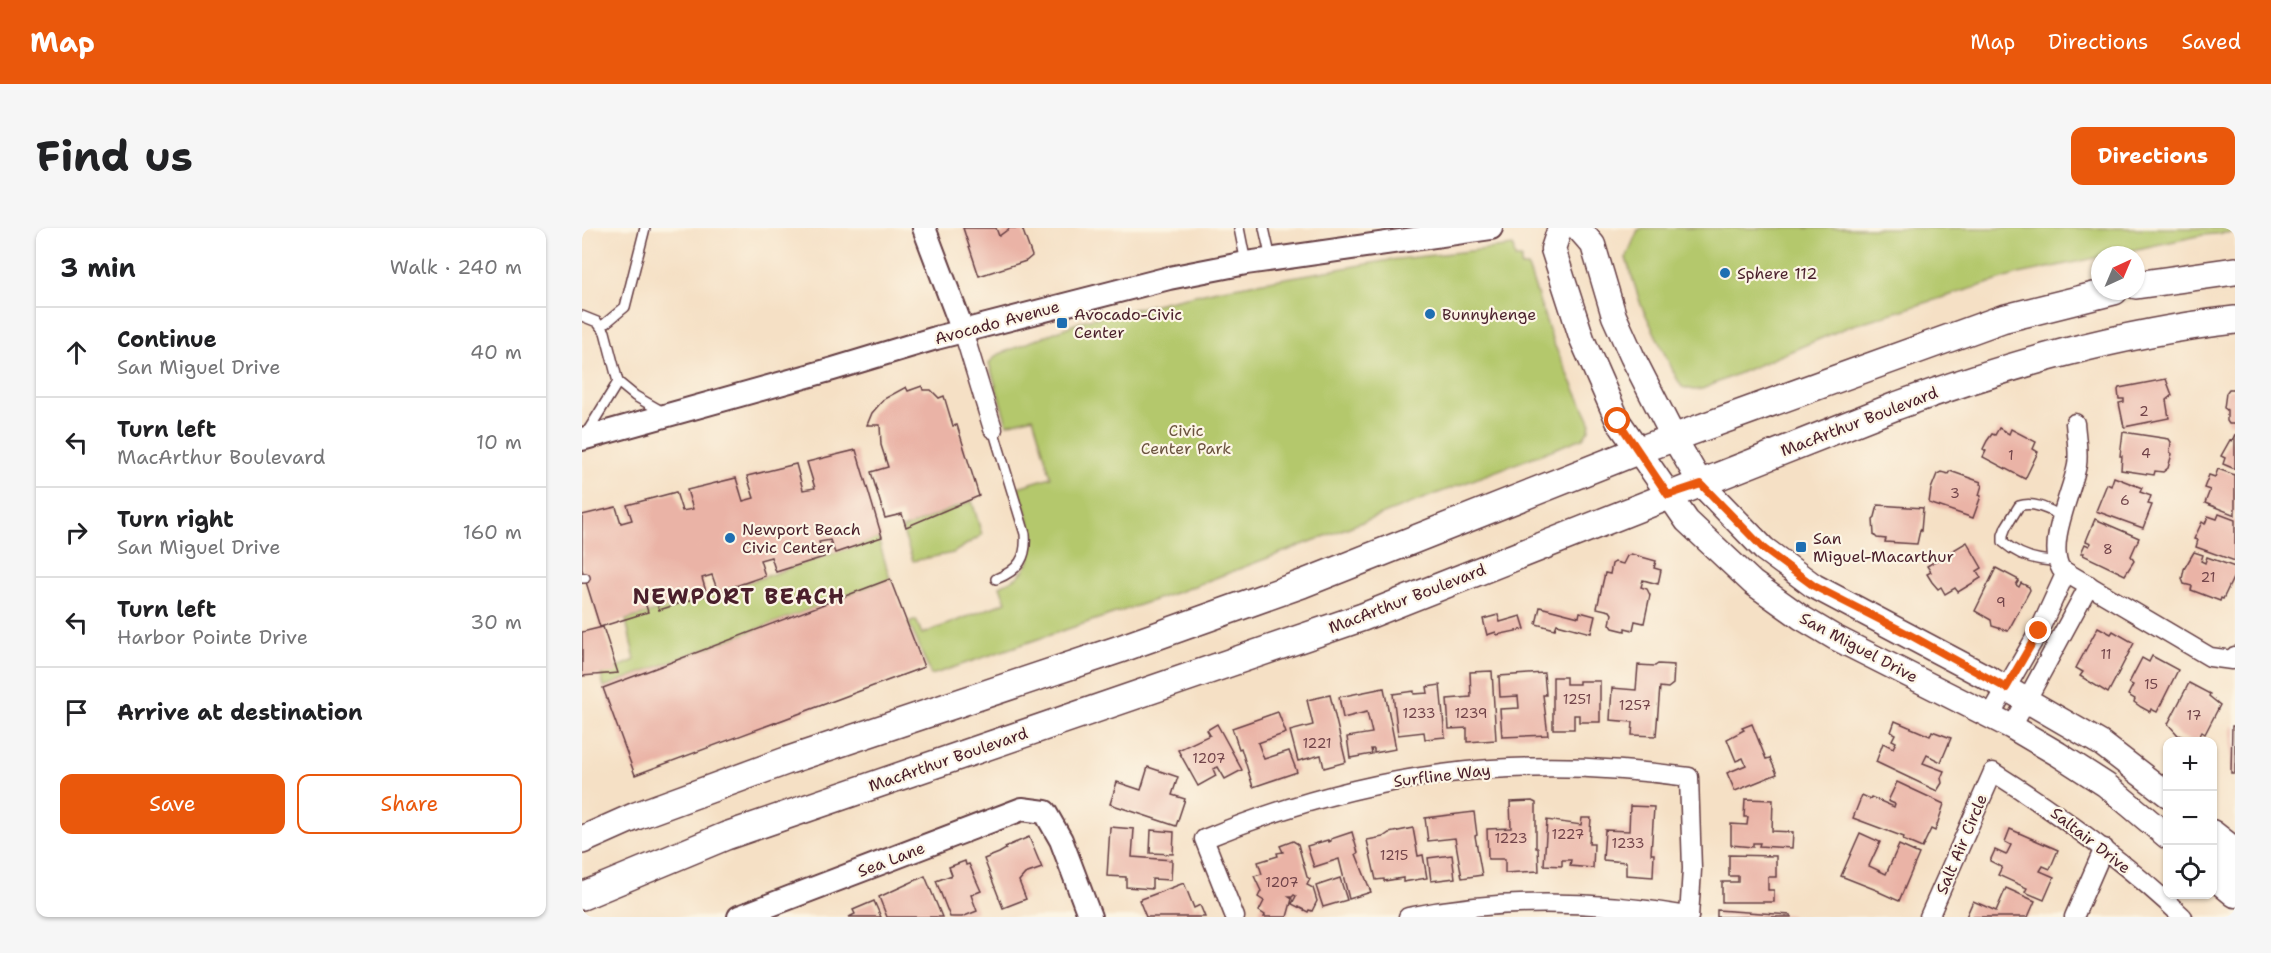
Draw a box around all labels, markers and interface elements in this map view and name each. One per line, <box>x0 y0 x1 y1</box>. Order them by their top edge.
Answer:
text: Map <box>30 23 95 61</box>
text: Map <box>1970 28 2015 56</box>
text: Directions <box>2048 28 2148 56</box>
text: Saved <box>2181 28 2241 56</box>
button: Directions <box>2071 127 2235 185</box>
text: Find us <box>36 128 193 184</box>
north arrow <box>2091 246 2145 300</box>
text: 3 min <box>60 250 136 285</box>
text: Walk · 240 m <box>390 254 522 280</box>
place label: Sphere 112 <box>1737 263 1817 284</box>
marker: Sphere 112 <box>1718 266 1732 280</box>
street label: Avocado Avenue <box>932 296 1062 349</box>
place label: Avocado-Civic Center <box>1074 304 1182 343</box>
place label: Bunnyhenge <box>1442 304 1536 325</box>
marker: Bunnyhenge <box>1423 307 1437 321</box>
marker: Avocado-Civic Center <box>1055 316 1069 330</box>
text: Continue <box>117 325 217 354</box>
icon: ahead <box>60 336 93 369</box>
text: 40 m <box>470 339 522 365</box>
text: San Miguel Drive <box>117 354 281 380</box>
street label: MacArthur Boulevard <box>1778 382 1941 461</box>
house number: 2 <box>2139 402 2149 420</box>
route start <box>1604 407 1630 433</box>
text: Turn left <box>117 415 216 444</box>
park label: Civic Center Park <box>1141 420 1231 459</box>
icon: left <box>60 426 93 459</box>
text: 10 m <box>476 429 522 455</box>
text: MacArthur Boulevard <box>117 444 325 470</box>
house number: 4 <box>2141 444 2151 462</box>
house number: 1 <box>2008 446 2014 464</box>
house number: 3 <box>1950 484 1960 502</box>
house number: 6 <box>2120 491 2130 509</box>
text: Turn right <box>117 505 234 534</box>
icon: right <box>60 516 93 549</box>
text: 160 m <box>463 519 522 545</box>
place label: Newport Beach Civic Center <box>742 519 861 558</box>
place label: San Miguel-Macarthur <box>1813 528 1954 567</box>
marker: Newport Beach Civic Center <box>723 531 737 545</box>
text: San Miguel Drive <box>117 534 281 560</box>
marker: San Miguel-Macarthur <box>1794 540 1808 554</box>
house number: 8 <box>2103 540 2113 558</box>
street label: MacArthur Boulevard <box>1326 559 1489 638</box>
house number: 21 <box>2201 568 2215 586</box>
district label: NEWPORT BEACH <box>632 582 846 611</box>
house number: 9 <box>1996 593 2006 611</box>
text: Turn left <box>117 595 216 624</box>
icon: left <box>60 606 93 639</box>
street label: San Miguel Drive <box>1796 607 1921 687</box>
text: 30 m <box>470 609 522 635</box>
route end <box>2025 617 2051 643</box>
text: Harbor Pointe Drive <box>117 624 308 650</box>
house number: 11 <box>2100 645 2112 663</box>
house number: 15 <box>2144 675 2158 693</box>
house number: 1251 <box>1563 690 1591 708</box>
icon: arrive <box>60 696 93 729</box>
house number: 1257 <box>1619 696 1651 714</box>
text: Arrive at destination <box>117 698 363 727</box>
house number: 1233 <box>1403 704 1435 722</box>
house number: 1239 <box>1454 704 1488 722</box>
house number: 17 <box>2187 706 2201 724</box>
street label: MacArthur Boulevard <box>866 722 1030 797</box>
house number: 1221 <box>1302 734 1332 752</box>
map controls <box>2163 737 2217 899</box>
button: + <box>2163 737 2217 791</box>
house number: 1207 <box>1192 749 1226 767</box>
street label: Surfline Way <box>1392 759 1492 792</box>
button: Save <box>60 774 285 834</box>
button: Share <box>297 774 522 834</box>
street label: Salt Air Circle <box>1931 791 1992 897</box>
button: − <box>2163 791 2217 845</box>
street label: Saltair Drive <box>2046 803 2135 878</box>
house number: 1227 <box>1552 825 1584 843</box>
house number: 1223 <box>1494 829 1528 847</box>
house number: 1233 <box>1612 834 1644 852</box>
street label: Sea Lane <box>855 837 928 882</box>
button: locate <box>2163 845 2217 899</box>
house number: 1215 <box>1380 846 1408 864</box>
house number: 1207 <box>1265 873 1299 891</box>

